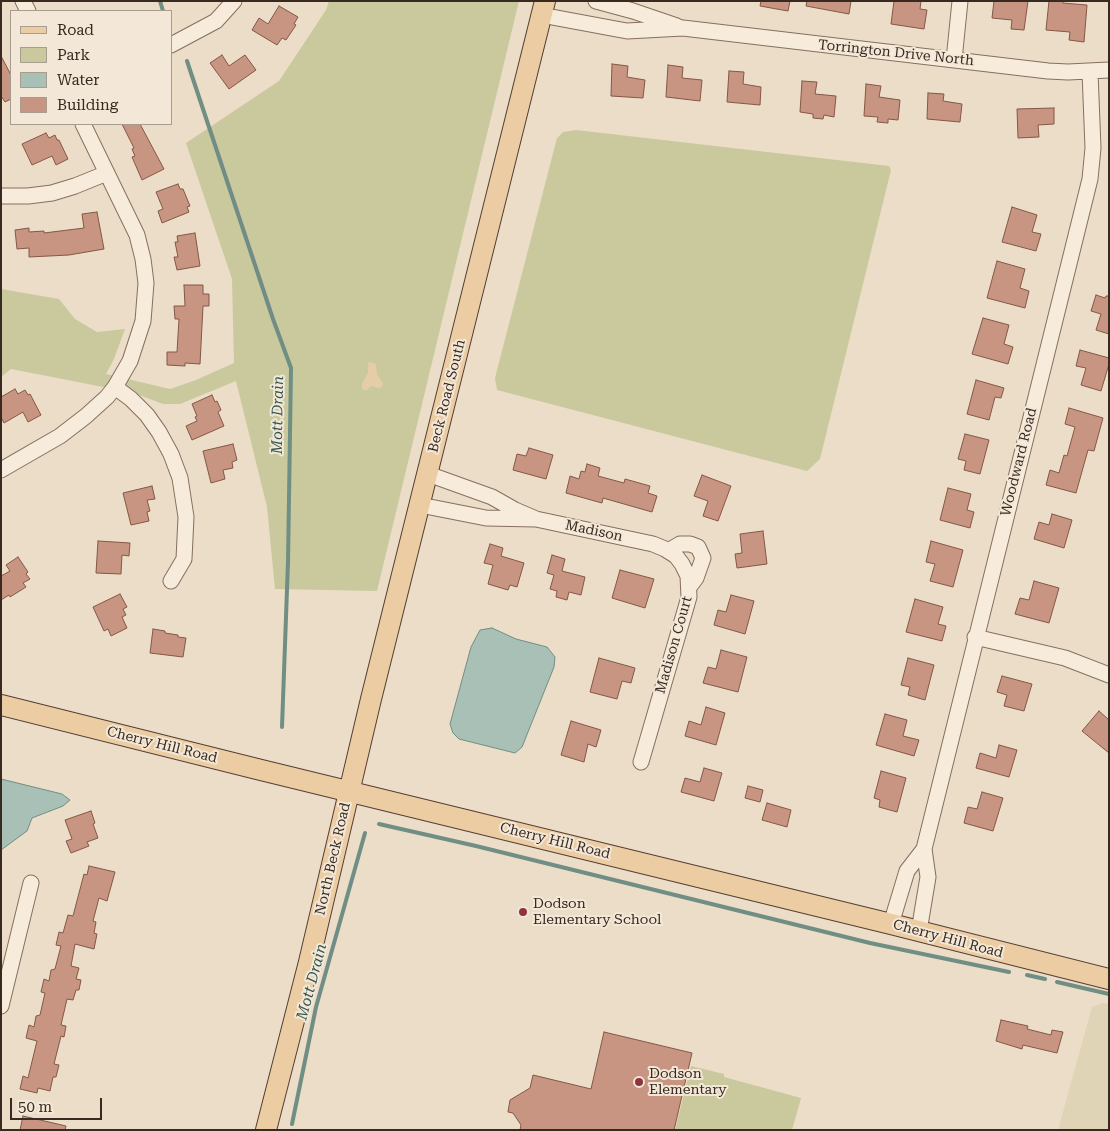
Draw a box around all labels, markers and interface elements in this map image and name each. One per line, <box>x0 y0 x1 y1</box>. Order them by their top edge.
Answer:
legend <box>10 10 172 125</box>
text: Road <box>57 21 94 39</box>
street label: Torrington Drive North <box>817 36 975 70</box>
text: Park <box>57 46 90 64</box>
text: Water <box>57 71 99 89</box>
text: Building <box>57 96 118 114</box>
street label: Beck Road South <box>425 338 469 454</box>
water label: Mott Drain <box>268 376 288 454</box>
street label: Woodward Road <box>997 406 1041 518</box>
street label: Madison <box>564 517 624 545</box>
street label: Madison Court <box>652 594 696 696</box>
street label: Cherry Hill Road <box>105 723 219 767</box>
street label: North Beck Road <box>312 801 354 917</box>
street label: Cherry Hill Road <box>498 819 612 863</box>
place label: Dodson Elementary School <box>533 896 661 929</box>
marker: Dodson Elementary School <box>517 906 529 918</box>
street label: Cherry Hill Road <box>891 916 1005 962</box>
water label: Mott Drain <box>293 942 331 1022</box>
place label: Dodson Elementary <box>649 1066 727 1098</box>
marker: Dodson Elementary <box>633 1076 645 1088</box>
scale bar <box>12 1088 105 1120</box>
text: 50 m <box>18 1098 52 1116</box>

